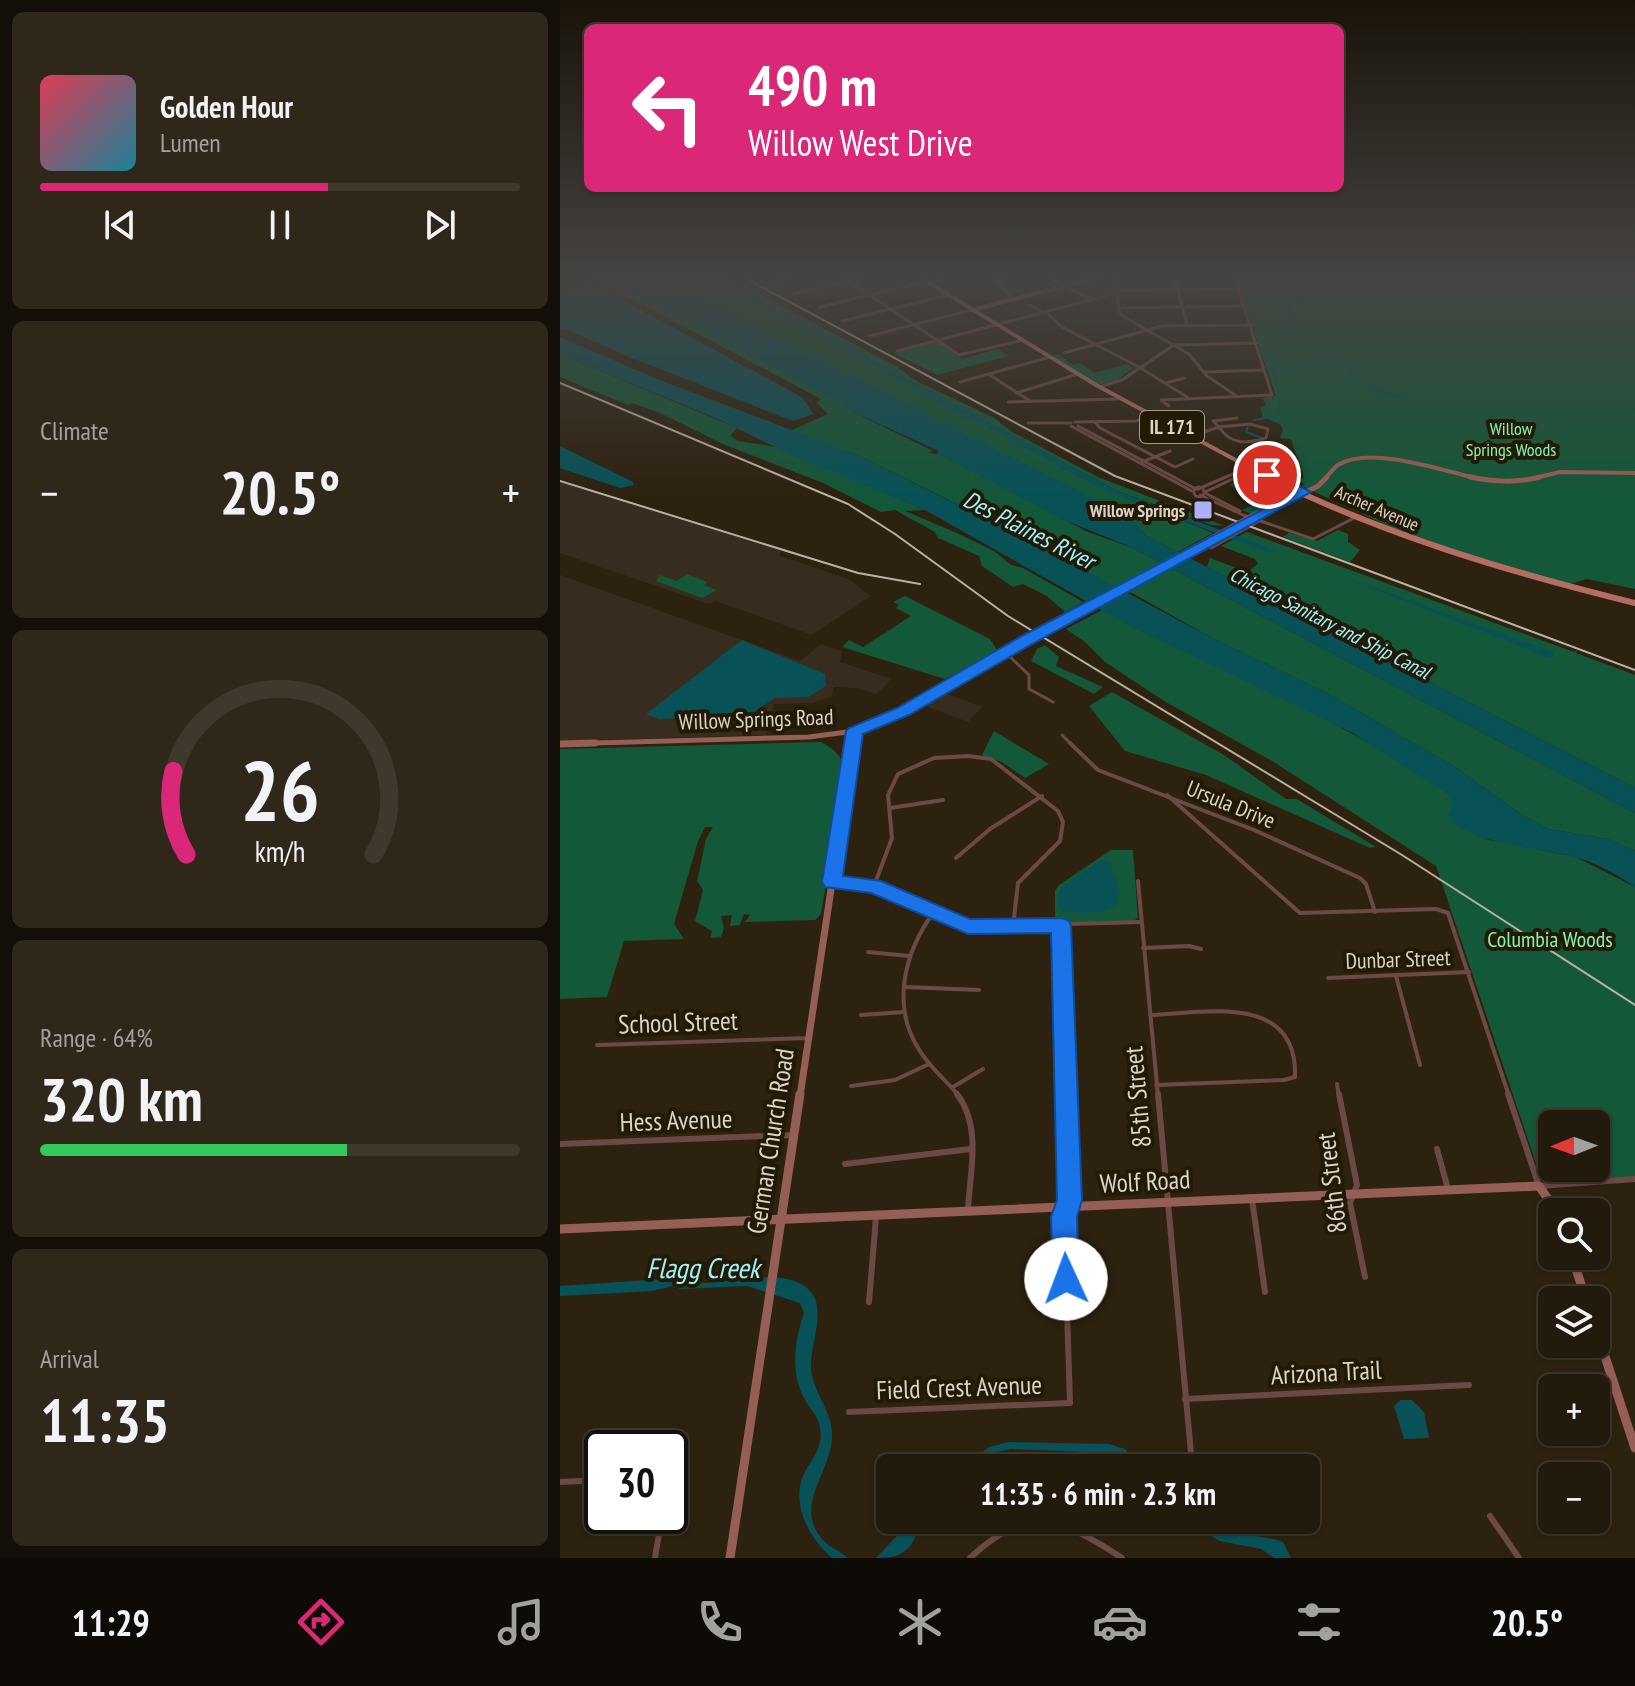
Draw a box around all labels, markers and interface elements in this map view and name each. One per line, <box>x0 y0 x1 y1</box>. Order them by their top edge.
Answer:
text: 490 m <box>748 49 877 121</box>
icon: left <box>616 56 720 160</box>
text: Golden Hour <box>160 87 293 126</box>
text: Willow West Drive <box>748 119 973 166</box>
text: Lumen <box>160 126 221 159</box>
icon: previous <box>98 203 142 247</box>
icon: pause <box>258 203 302 247</box>
icon: next <box>418 203 462 247</box>
road number: IL 171 <box>1140 411 1204 443</box>
text: Climate <box>40 414 109 447</box>
park label: Willow Springs Woods <box>1466 417 1556 461</box>
pin <box>1233 441 1301 509</box>
text: 20.5° <box>220 453 340 531</box>
icon: arrive <box>1245 453 1289 497</box>
text: − <box>40 464 58 521</box>
text: + <box>502 464 520 521</box>
street label: Archer Avenue <box>1332 480 1422 536</box>
water label: Des Plaines River <box>958 484 1103 578</box>
place label: Willow Springs <box>1089 499 1185 522</box>
marker: Willow Springs <box>1192 499 1214 521</box>
water label: Chicago Sanitary and Ship Canal <box>1225 561 1437 686</box>
street label: Willow Springs Road <box>678 702 834 736</box>
text: 26 <box>240 736 320 844</box>
street label: Ursula Drive <box>1183 774 1279 834</box>
text: km/h <box>255 833 305 870</box>
park label: Columbia Woods <box>1487 925 1613 953</box>
street label: Dunbar Street <box>1345 943 1451 975</box>
street label: School Street <box>618 1003 738 1041</box>
text: Range · 64% <box>40 1021 153 1054</box>
street label: 85th Street <box>1116 1045 1158 1149</box>
street label: German Church Road <box>739 1046 801 1236</box>
text: 320 km <box>40 1060 203 1138</box>
street label: Hess Avenue <box>619 1102 733 1138</box>
north arrow <box>1538 1110 1610 1182</box>
map controls <box>1538 1110 1610 1534</box>
street label: 86th Street <box>1308 1131 1354 1235</box>
street label: Wolf Road <box>1099 1162 1191 1200</box>
button: search <box>1538 1198 1610 1270</box>
position arrow <box>1024 1237 1108 1321</box>
water label: Flagg Creek <box>646 1249 763 1286</box>
button: layers <box>1538 1286 1610 1358</box>
text: Arrival <box>40 1342 99 1375</box>
street label: Arizona Trail <box>1270 1353 1382 1391</box>
street label: Field Crest Avenue <box>876 1368 1042 1406</box>
button: + <box>1538 1374 1610 1446</box>
text: 11:35 <box>40 1381 170 1459</box>
speed limit sign: 30 <box>584 1430 688 1534</box>
button: − <box>1538 1462 1610 1534</box>
text: 11:35 · 6 min · 2.3 km <box>980 1474 1216 1513</box>
icon: directions <box>293 1594 349 1650</box>
icon: music <box>493 1594 549 1650</box>
icon: phone <box>692 1594 748 1650</box>
icon: climate <box>892 1594 948 1650</box>
icon: car <box>1092 1594 1148 1650</box>
icon: filters <box>1291 1594 1347 1650</box>
text: 11:29 <box>72 1599 150 1646</box>
text: 20.5° <box>1491 1599 1563 1646</box>

